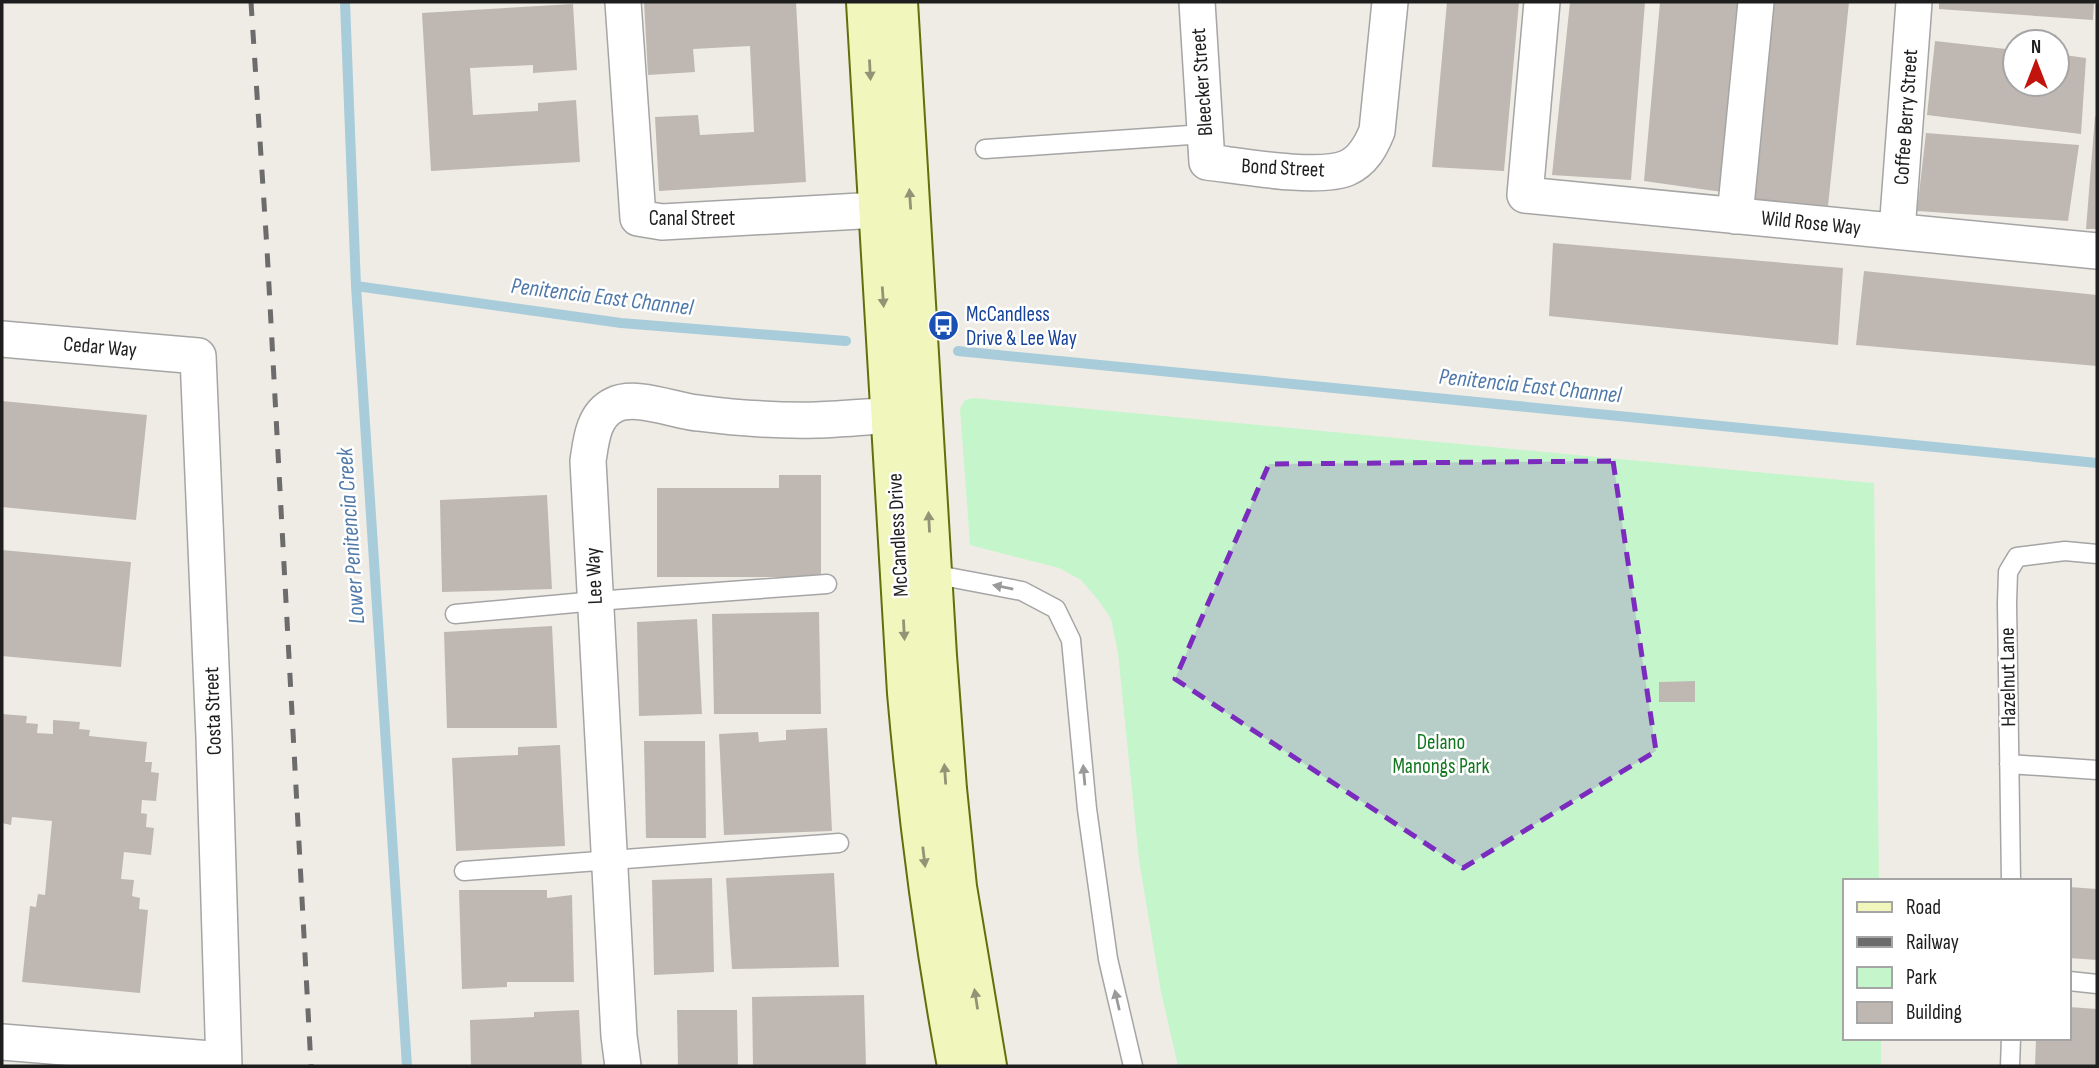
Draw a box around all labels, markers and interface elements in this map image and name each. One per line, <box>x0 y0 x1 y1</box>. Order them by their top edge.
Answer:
street label: Bleecker Street <box>1186 27 1218 137</box>
north arrow <box>2001 28 2071 98</box>
text: N <box>2031 36 2041 59</box>
street label: Coffee Berry Street <box>1889 48 1923 186</box>
one-way arrow <box>865 59 876 81</box>
street label: Bond Street <box>1241 153 1325 183</box>
one-way arrow <box>904 188 915 210</box>
street label: Wild Rose Way <box>1760 205 1862 241</box>
street label: Canal Street <box>649 206 735 231</box>
water label: Penitencia East Channel <box>509 272 695 322</box>
one-way arrow <box>878 286 889 308</box>
place label: McCandless Drive & Lee Way <box>966 302 1077 351</box>
bus stop icon: McCandless Drive & Lee Way <box>926 309 960 343</box>
street label: Cedar Way <box>62 331 138 363</box>
water label: Penitencia East Channel <box>1437 363 1623 410</box>
water label: Lower Penitencia Creek <box>331 446 371 625</box>
street label: McCandless Drive <box>882 473 914 597</box>
one-way arrow <box>923 511 934 533</box>
street label: Lee Way <box>580 547 608 605</box>
one-way arrow <box>992 582 1014 593</box>
one-way arrow <box>899 619 910 641</box>
street label: Hazelnut Lane <box>1995 627 2021 727</box>
street label: Costa Street <box>199 666 227 756</box>
park label: Delano Manongs Park <box>1392 730 1490 779</box>
one-way arrow <box>940 762 951 784</box>
one-way arrow <box>1078 764 1089 786</box>
one-way arrow <box>918 846 929 868</box>
legend <box>1843 879 2071 1040</box>
text: Road <box>1906 895 1941 920</box>
text: Railway <box>1906 930 1959 955</box>
text: Park <box>1906 965 1937 990</box>
one-way arrow <box>970 988 981 1010</box>
one-way arrow <box>1111 989 1122 1011</box>
text: Building <box>1906 1000 1962 1025</box>

